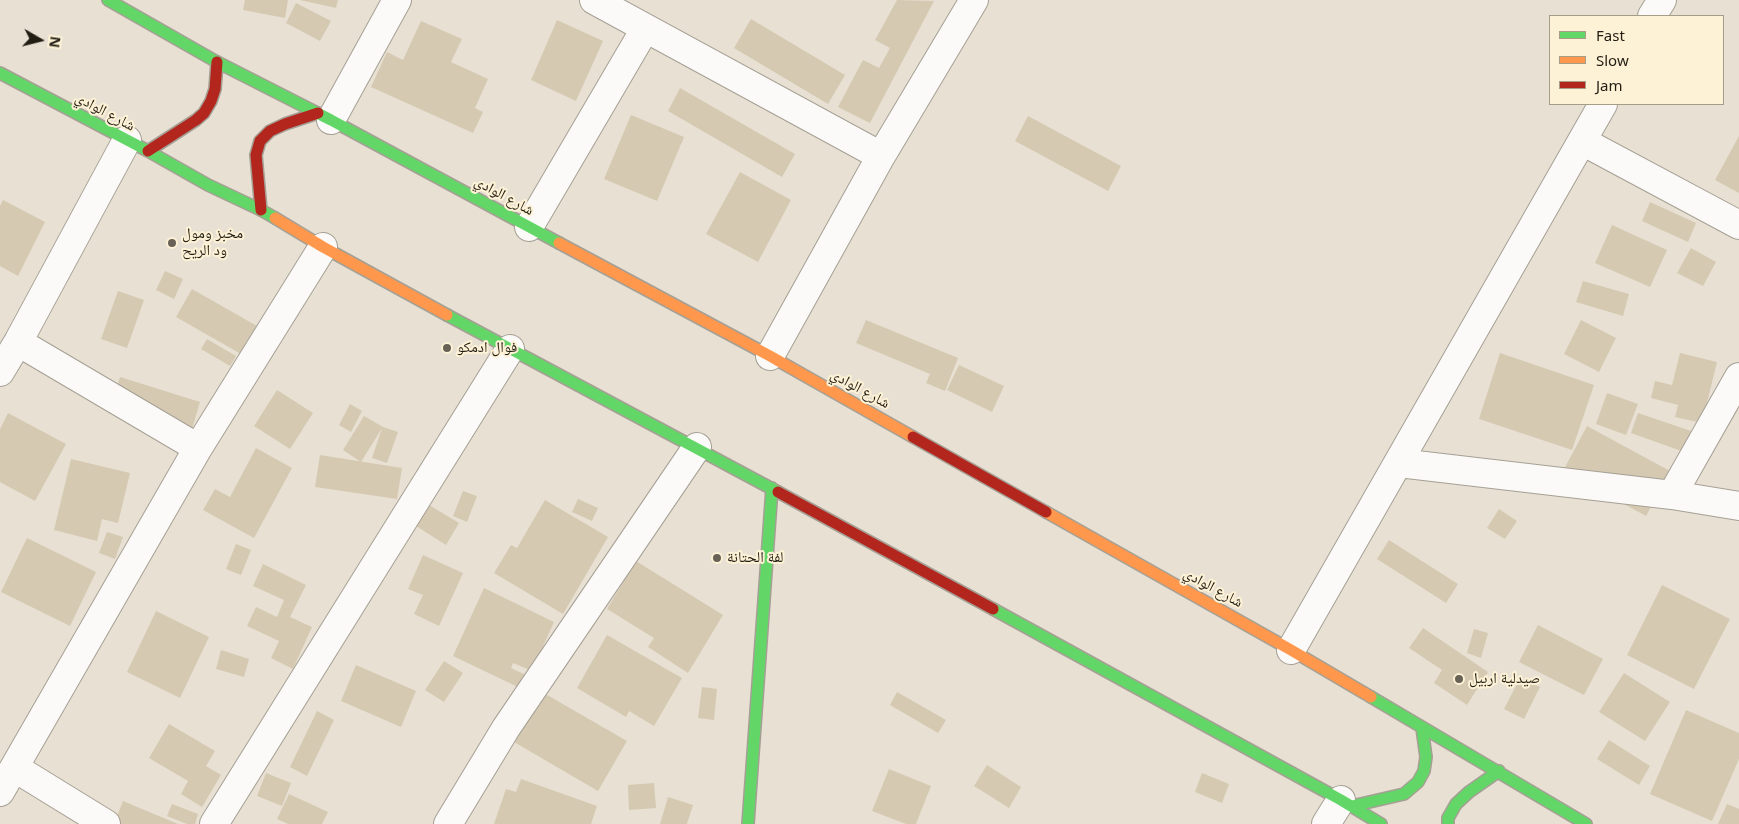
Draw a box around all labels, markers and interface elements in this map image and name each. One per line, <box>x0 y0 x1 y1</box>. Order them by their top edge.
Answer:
north arrow <box>15 15 65 65</box>
legend <box>1549 15 1724 105</box>
text: Fast <box>1596 25 1625 45</box>
text: N <box>45 35 66 49</box>
text: Slow <box>1596 50 1629 70</box>
text: Jam <box>1596 75 1623 95</box>
street label: شارع الوادي <box>72 89 138 135</box>
street label: شارع الوادي <box>471 172 537 220</box>
place label: مخبز ومول ود الريح <box>182 225 243 260</box>
marker: مخبز ومول ود الريح <box>166 237 178 249</box>
place label: فوال ادمكو <box>457 339 517 357</box>
marker: فوال ادمكو <box>441 342 453 354</box>
street label: شارع الوادي <box>827 365 893 413</box>
place label: لفة الحتانة <box>727 549 784 567</box>
marker: لفة الحتانة <box>711 552 723 564</box>
street label: شارع الوادي <box>1180 564 1246 612</box>
place label: صيدلية اربيل <box>1469 670 1540 688</box>
marker: صيدلية اربيل <box>1453 673 1465 685</box>

